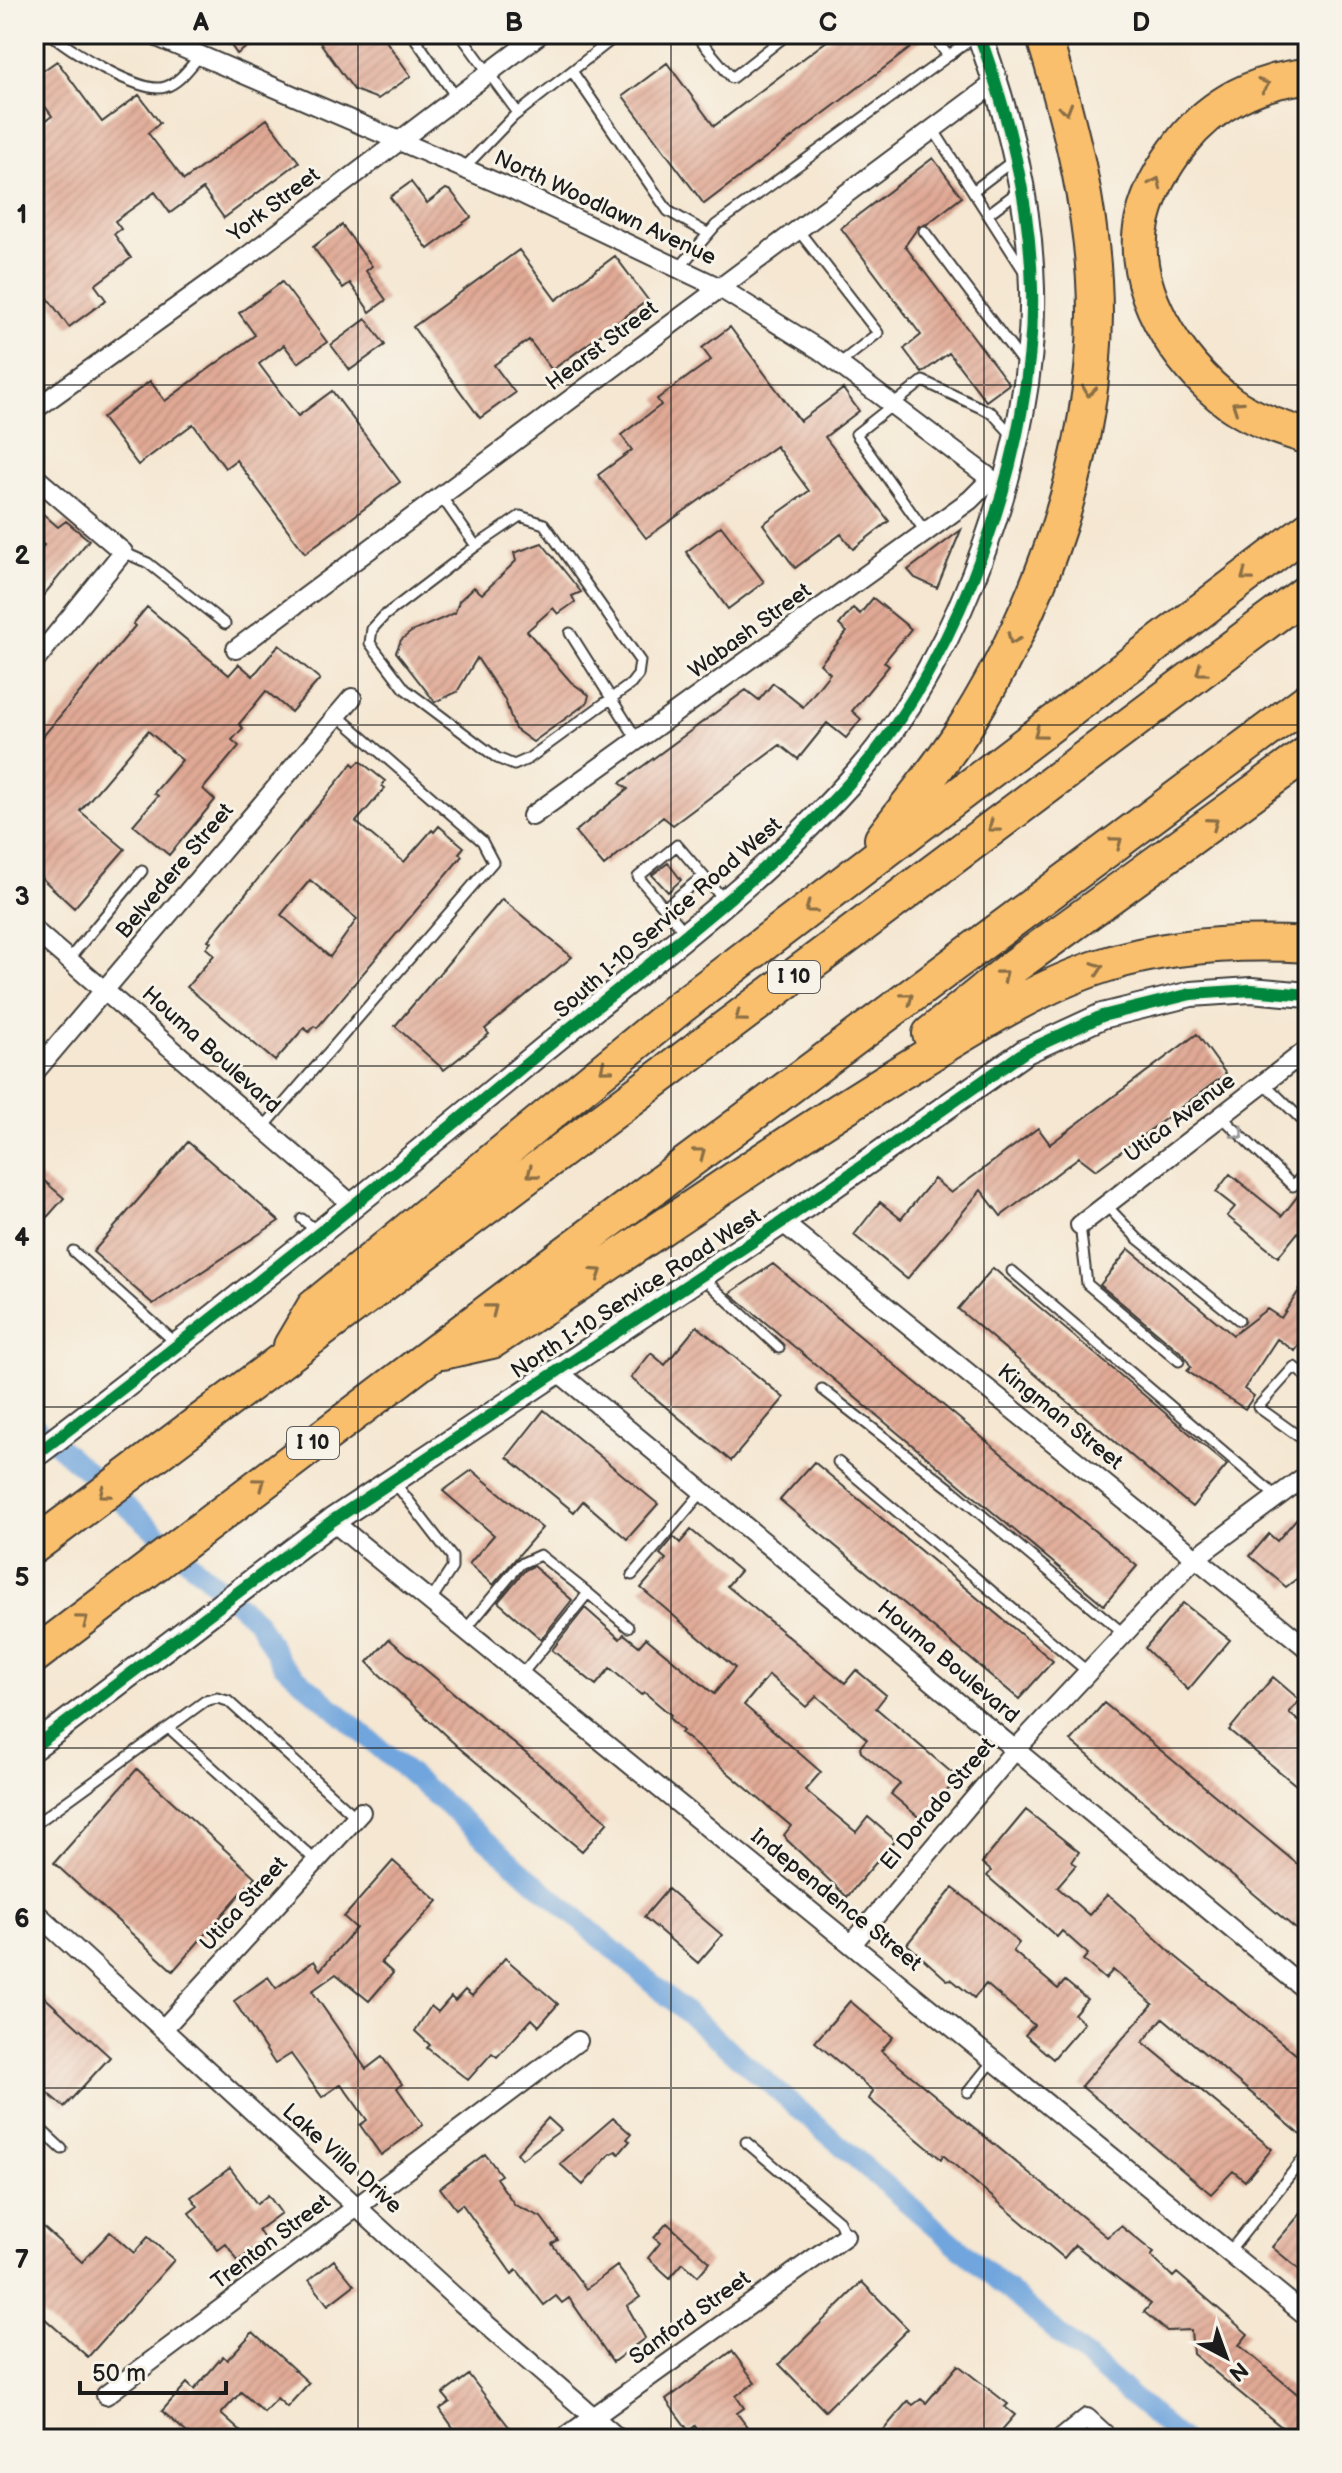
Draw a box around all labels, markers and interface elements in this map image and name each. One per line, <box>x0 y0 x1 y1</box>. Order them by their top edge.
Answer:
text: A <box>192 8 209 39</box>
text: B <box>505 8 523 39</box>
text: C <box>819 8 837 39</box>
text: D <box>1132 8 1150 39</box>
one-way arrow <box>1257 78 1271 94</box>
one-way arrow <box>1057 101 1073 115</box>
street label: North Woodlawn Avenue <box>490 145 720 271</box>
street label: York Street <box>222 162 325 249</box>
one-way arrow <box>1146 176 1162 191</box>
text: 1 <box>17 200 27 231</box>
street label: Hearst Street <box>541 295 663 397</box>
one-way arrow <box>1080 385 1097 398</box>
one-way arrow <box>1231 401 1246 416</box>
text: 2 <box>14 541 30 572</box>
one-way arrow <box>1240 566 1255 580</box>
street label: Wabash Street <box>683 577 817 685</box>
one-way arrow <box>1007 631 1023 645</box>
one-way arrow <box>1195 662 1210 676</box>
one-way arrow <box>1033 724 1048 738</box>
street label: Belvedere Street <box>111 798 240 944</box>
street label: South I-10 Service Road West <box>549 812 788 1024</box>
one-way arrow <box>987 818 1002 832</box>
one-way arrow <box>1205 818 1219 833</box>
one-way arrow <box>1108 838 1122 852</box>
text: 3 <box>14 882 30 913</box>
one-way arrow <box>804 898 819 912</box>
road number: I 10 <box>768 961 820 993</box>
one-way arrow <box>1090 962 1104 978</box>
one-way arrow <box>994 970 1008 985</box>
street label: Houma Boulevard <box>136 981 286 1119</box>
one-way arrow <box>899 993 914 1007</box>
one-way arrow <box>735 1008 749 1022</box>
one-way arrow <box>600 1058 615 1073</box>
street label: Utica Avenue <box>1119 1068 1241 1168</box>
one-way arrow <box>1230 1125 1245 1139</box>
one-way arrow <box>691 1148 705 1163</box>
one-way arrow <box>527 1164 541 1178</box>
street label: North I-10 Service Road West <box>506 1203 766 1385</box>
text: 4 <box>14 1223 30 1254</box>
one-way arrow <box>589 1268 603 1283</box>
one-way arrow <box>483 1304 497 1318</box>
street label: Kingman Street <box>992 1358 1128 1476</box>
road number: I 10 <box>287 1427 339 1459</box>
one-way arrow <box>251 1478 266 1493</box>
one-way arrow <box>98 1484 112 1498</box>
text: 5 <box>14 1563 30 1594</box>
street label: Houma Boulevard <box>871 1595 1025 1729</box>
one-way arrow <box>74 1615 89 1629</box>
street label: El Dorado Street <box>875 1732 1001 1876</box>
street label: Independence Street <box>745 1823 927 1977</box>
street label: Utica Street <box>194 1851 294 1957</box>
text: 6 <box>14 1904 30 1935</box>
street label: Lake Villa Drive <box>277 2098 407 2220</box>
street label: Trenton Street <box>206 2188 336 2296</box>
text: 7 <box>15 2245 29 2276</box>
street label: Sanford Street <box>624 2265 756 2371</box>
north arrow <box>1186 2317 1266 2397</box>
scale bar <box>80 2345 226 2395</box>
text: N <box>1223 2355 1253 2387</box>
text: 50 m <box>92 2359 146 2388</box>

